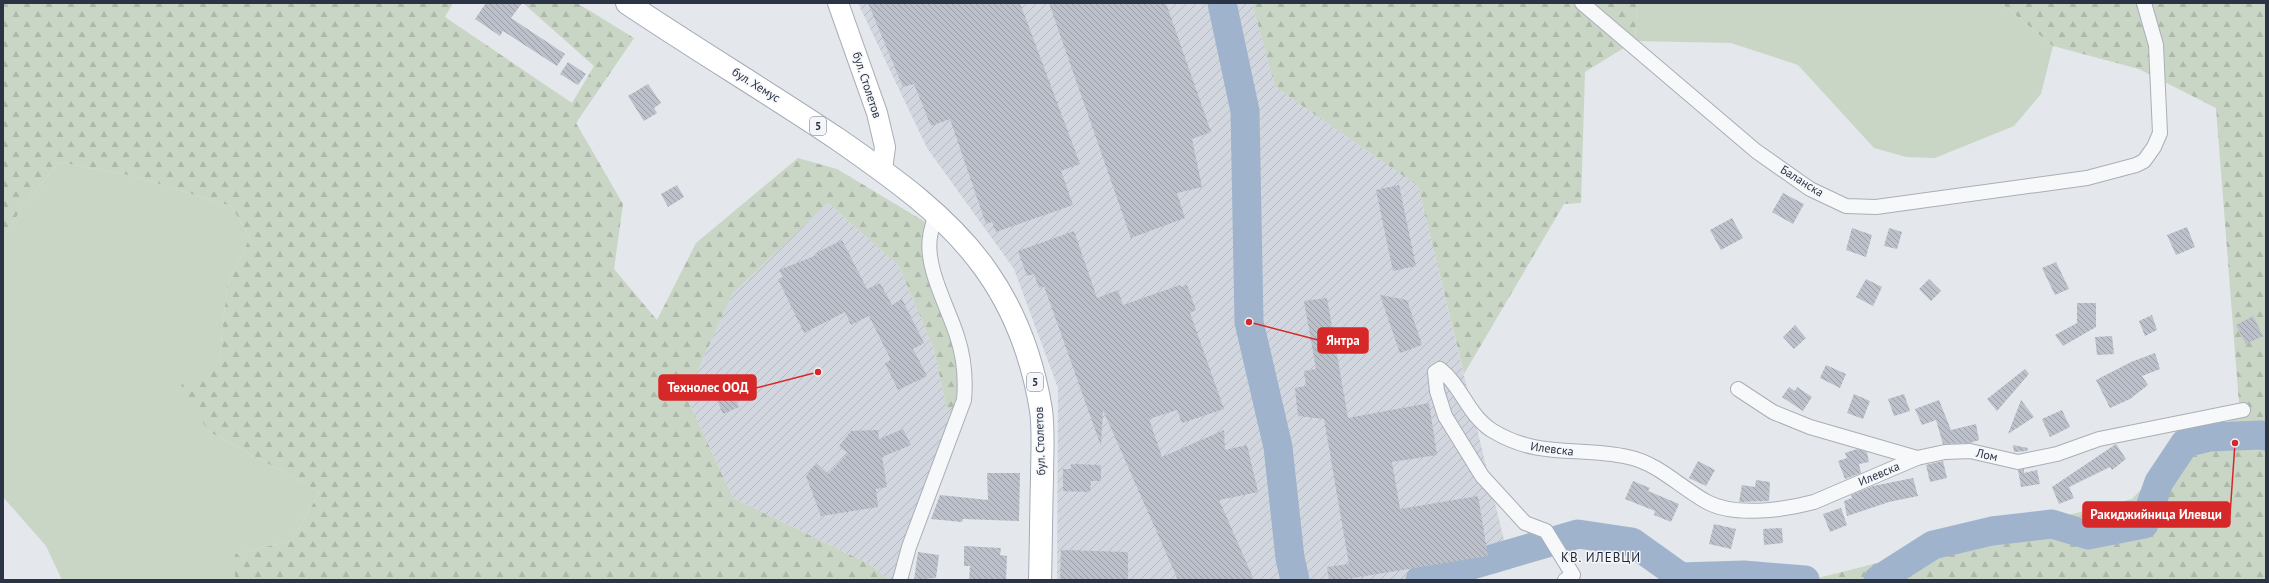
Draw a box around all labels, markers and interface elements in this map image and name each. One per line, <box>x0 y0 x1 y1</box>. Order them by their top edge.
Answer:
street label: бул. Столетов <box>850 50 885 120</box>
street label: бул. Хемус <box>729 64 784 106</box>
road number: 5 <box>810 117 826 135</box>
street label: Баланска <box>1778 161 1827 200</box>
callout: Янтра <box>1318 328 1368 353</box>
text: Янтра <box>1326 332 1360 349</box>
road number: 5 <box>1027 373 1043 391</box>
callout: Технолес ООД <box>659 375 756 400</box>
text: Технолес ООД <box>668 379 748 396</box>
street label: бул. Столетов <box>1031 406 1048 476</box>
street label: Илевска <box>1530 438 1575 459</box>
street label: Лом <box>1974 445 1999 464</box>
street label: Илевска <box>1856 458 1902 489</box>
callout: Ракиджийница Илевци <box>2083 502 2230 527</box>
text: Ракиджийница Илевци <box>2090 506 2222 523</box>
district label: КВ. ИЛЕВЦИ <box>1561 549 1641 566</box>

